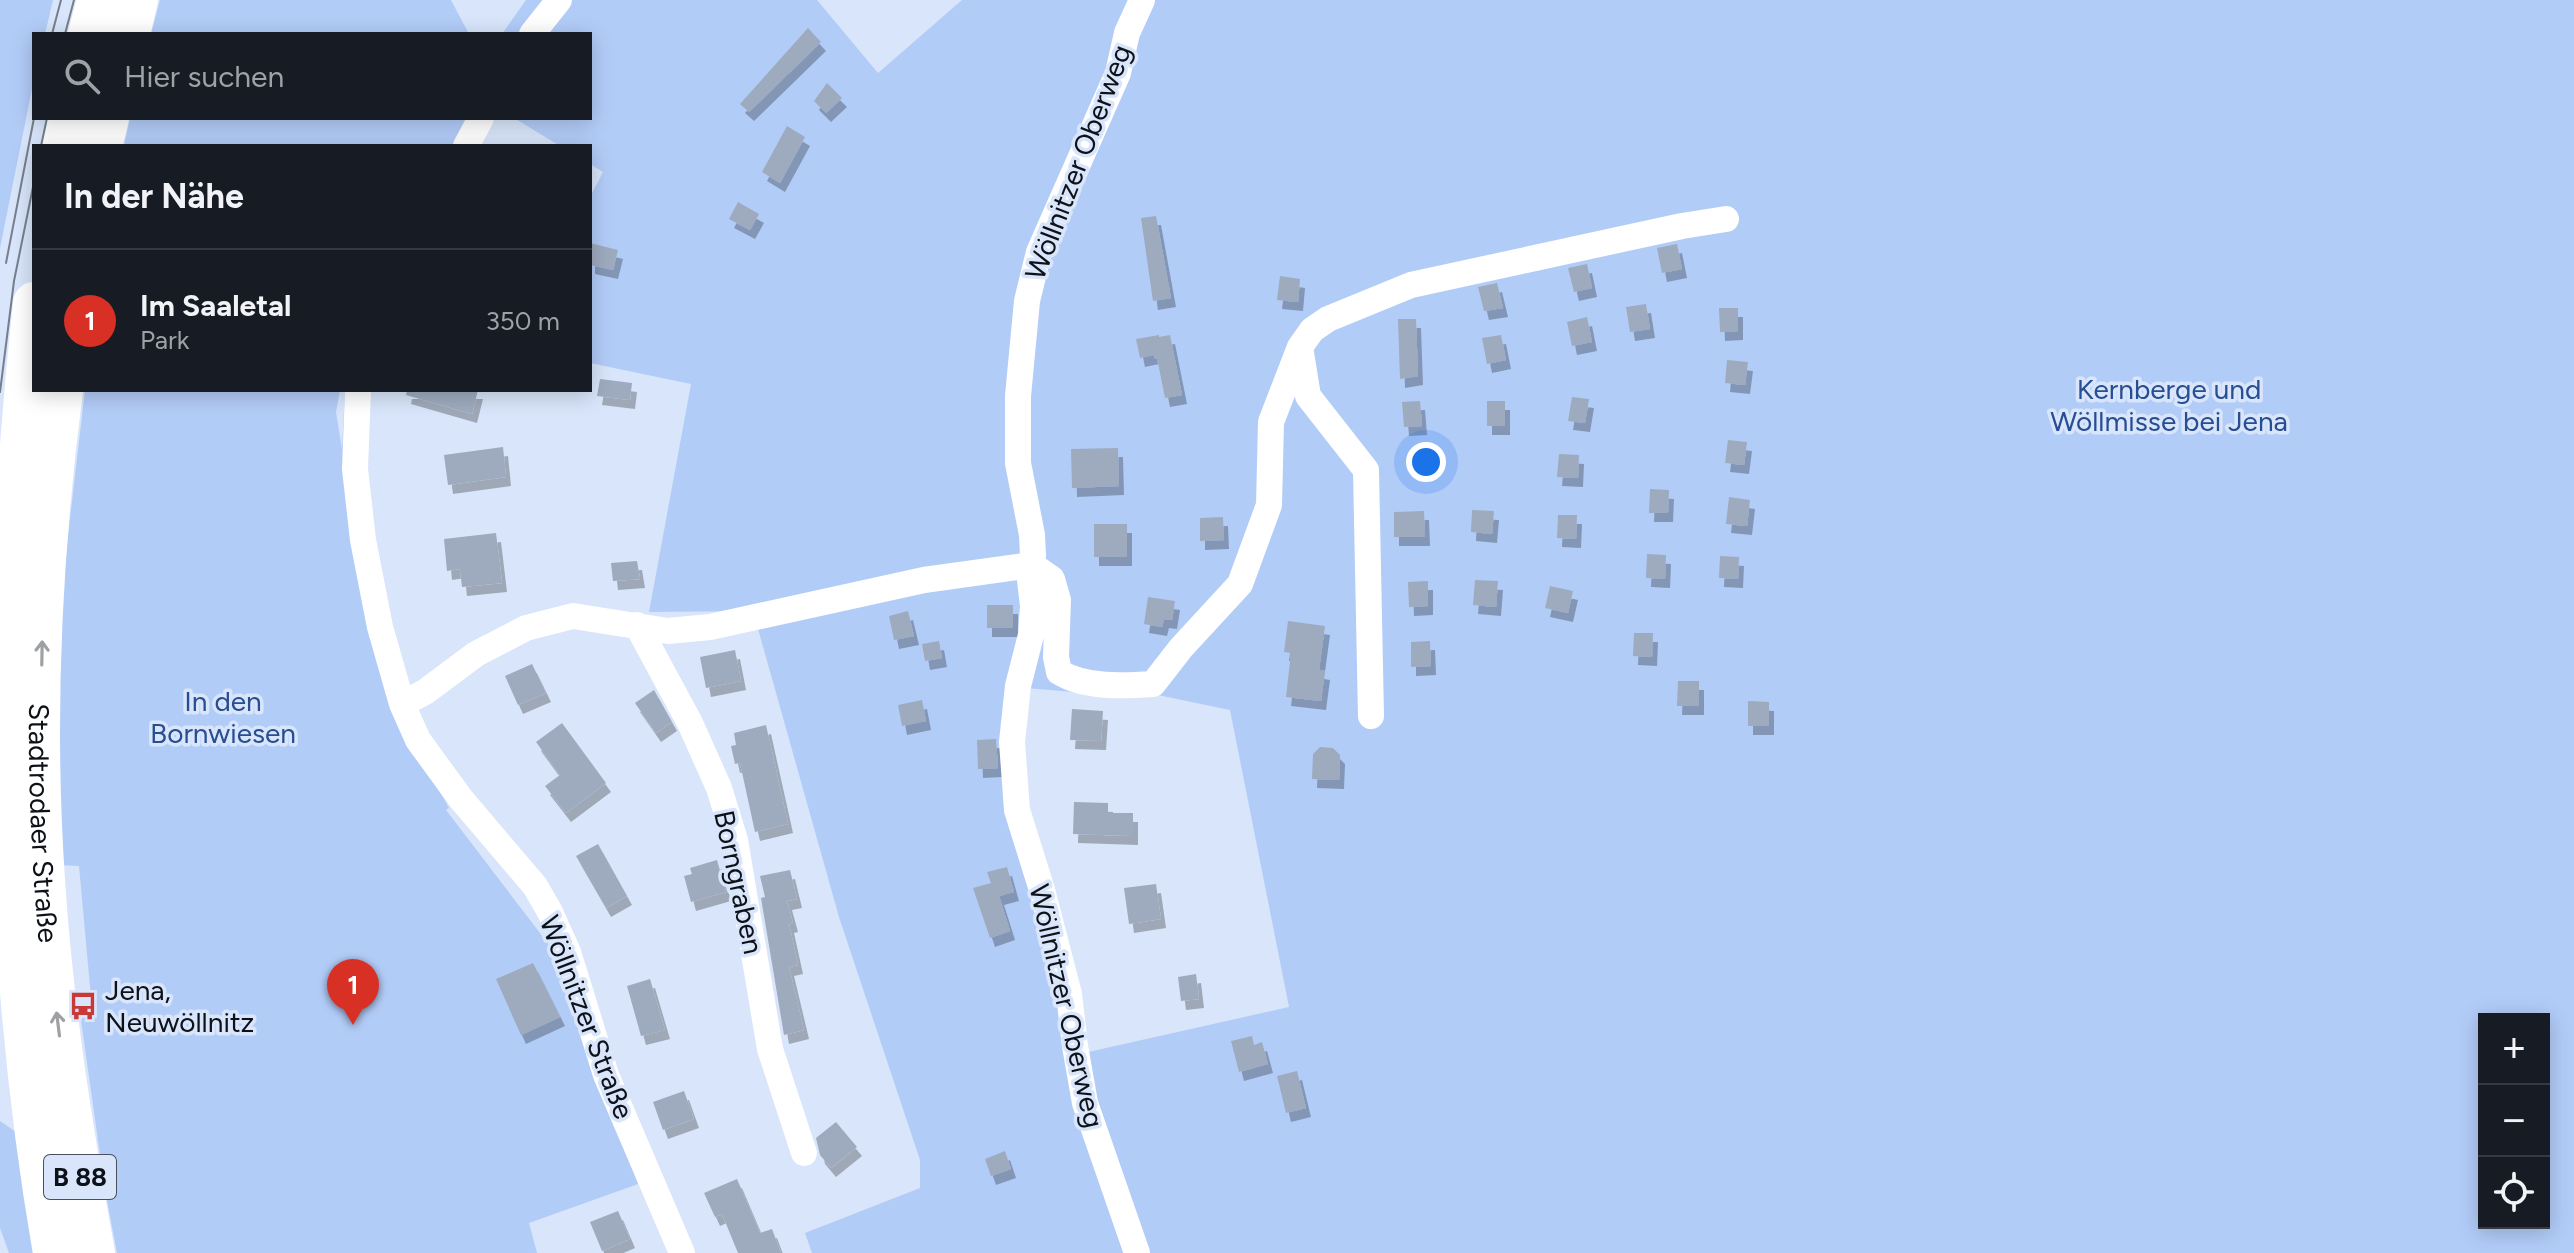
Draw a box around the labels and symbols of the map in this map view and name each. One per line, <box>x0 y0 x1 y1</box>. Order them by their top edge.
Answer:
street label: Wöllnitzer Oberweg <box>1018 40 1138 284</box>
park label: Kernberge und Wöllmisse bei Jena <box>2050 372 2288 438</box>
your location <box>1406 442 1446 482</box>
one-way arrow <box>34 640 49 667</box>
park label: In den Bornwiesen <box>150 684 296 750</box>
street label: Stadtrodaer Straße <box>22 703 66 944</box>
street label: Borngraben <box>707 807 771 957</box>
street label: Wöllnitzer Oberweg <box>1022 881 1112 1131</box>
street label: Wöllnitzer Straße <box>533 911 641 1123</box>
pin: 1 <box>327 959 379 1025</box>
place label: Jena, Neuwöllnitz <box>105 973 254 1039</box>
bus stop icon: Jena, Neuwöllnitz <box>68 991 98 1021</box>
one-way arrow <box>51 1011 66 1038</box>
road number: B 88 <box>44 1155 116 1199</box>

